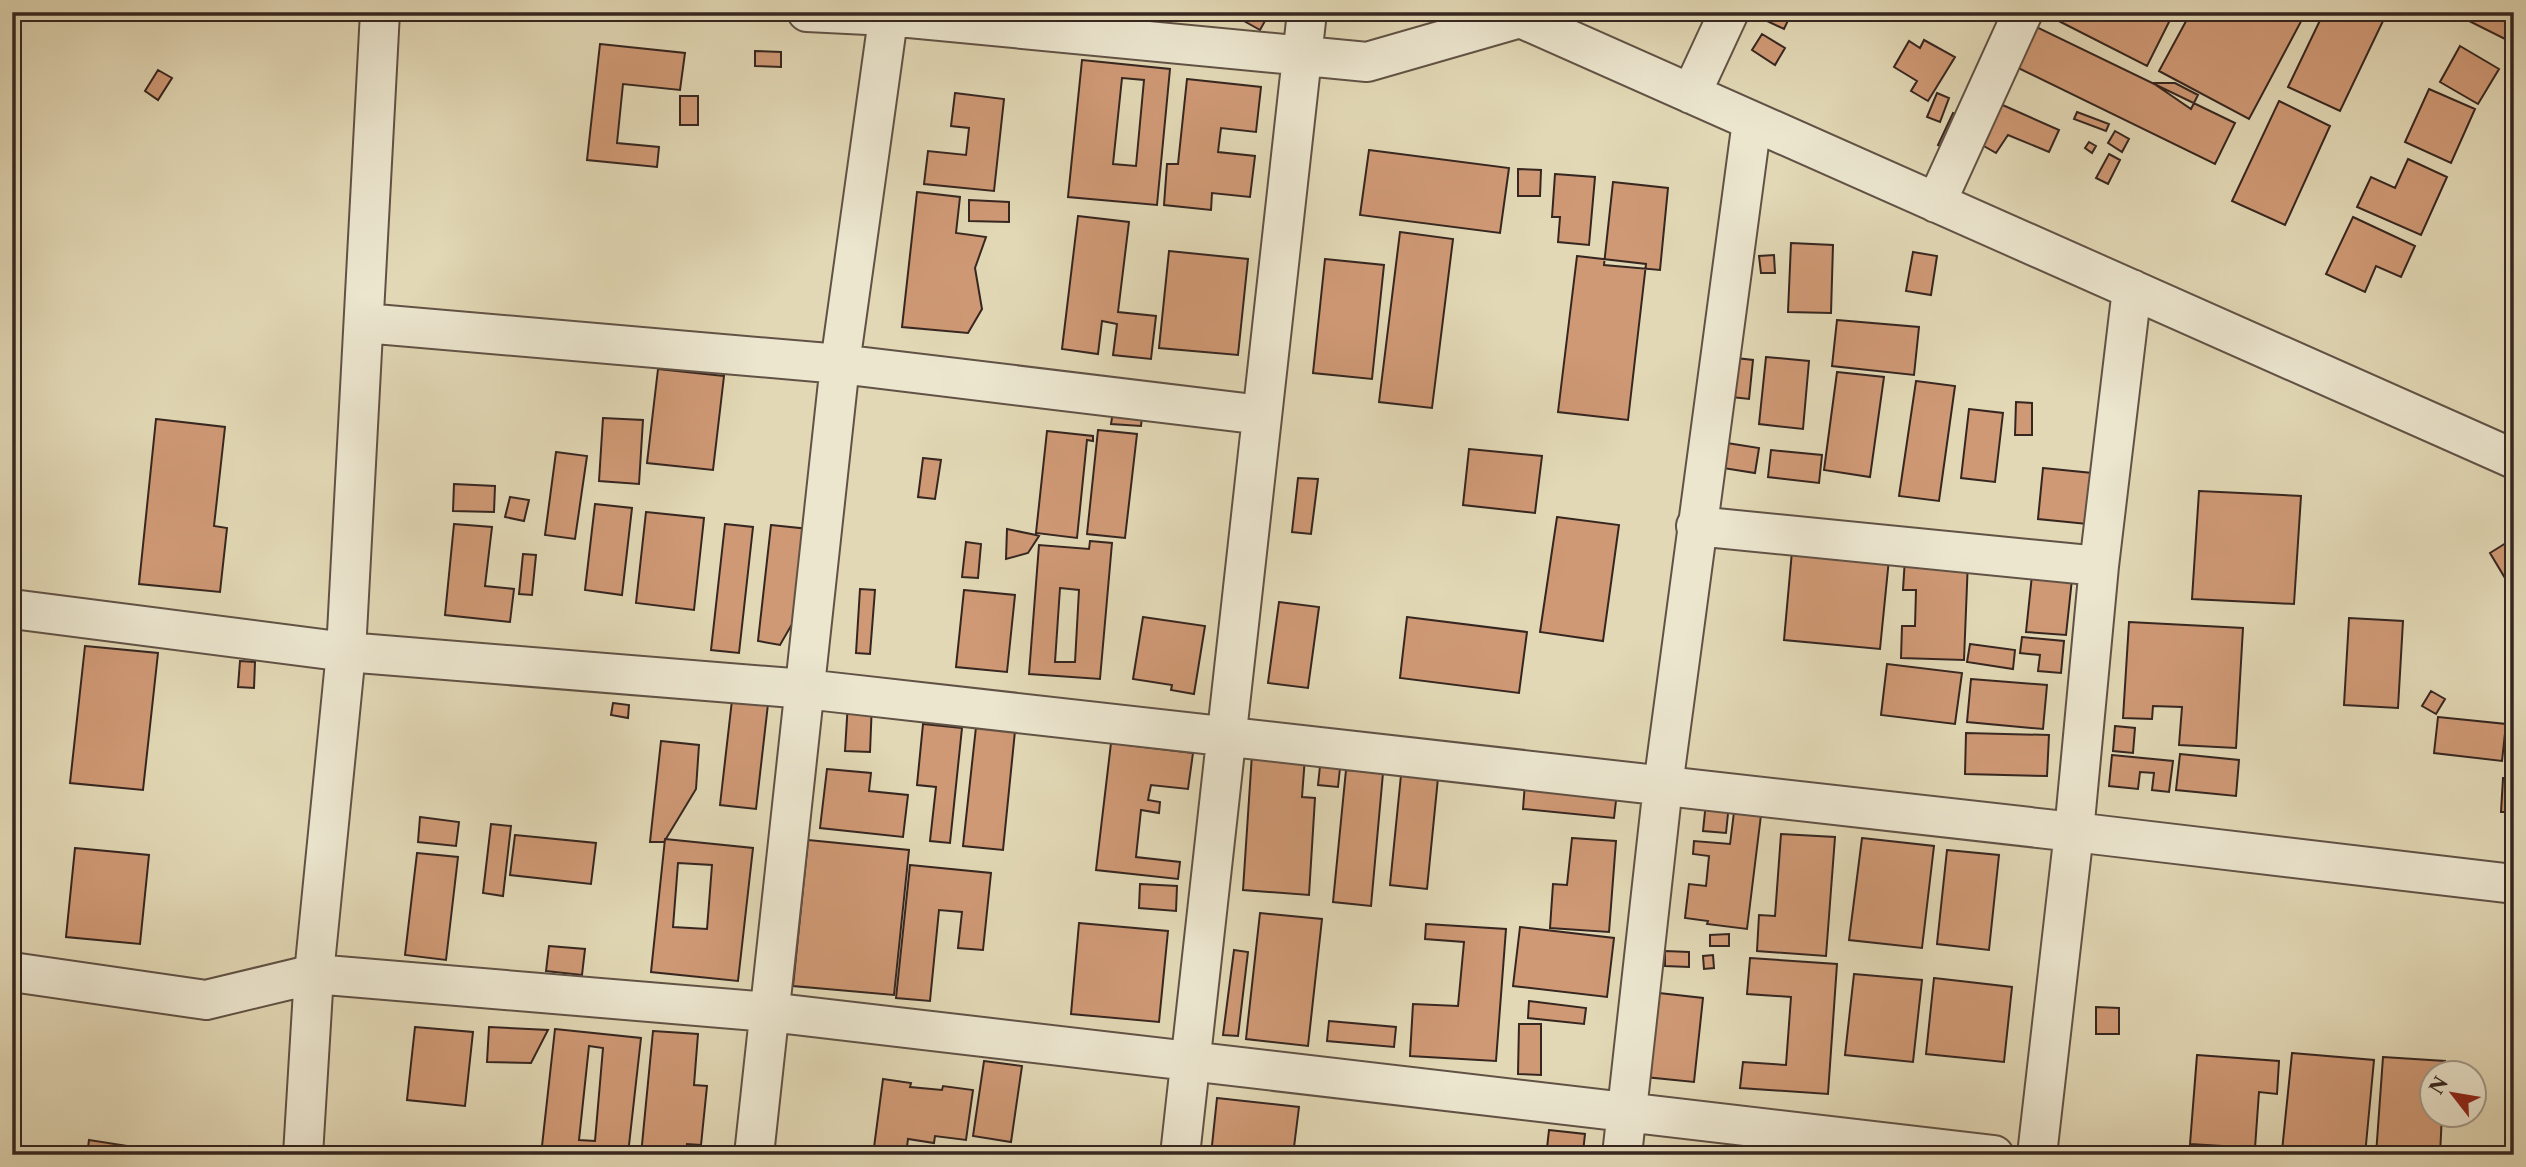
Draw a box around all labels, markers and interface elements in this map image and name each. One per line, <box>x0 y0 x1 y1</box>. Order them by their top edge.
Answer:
north arrow <box>2418 1058 2488 1128</box>
text: N <box>2425 1073 2453 1099</box>

